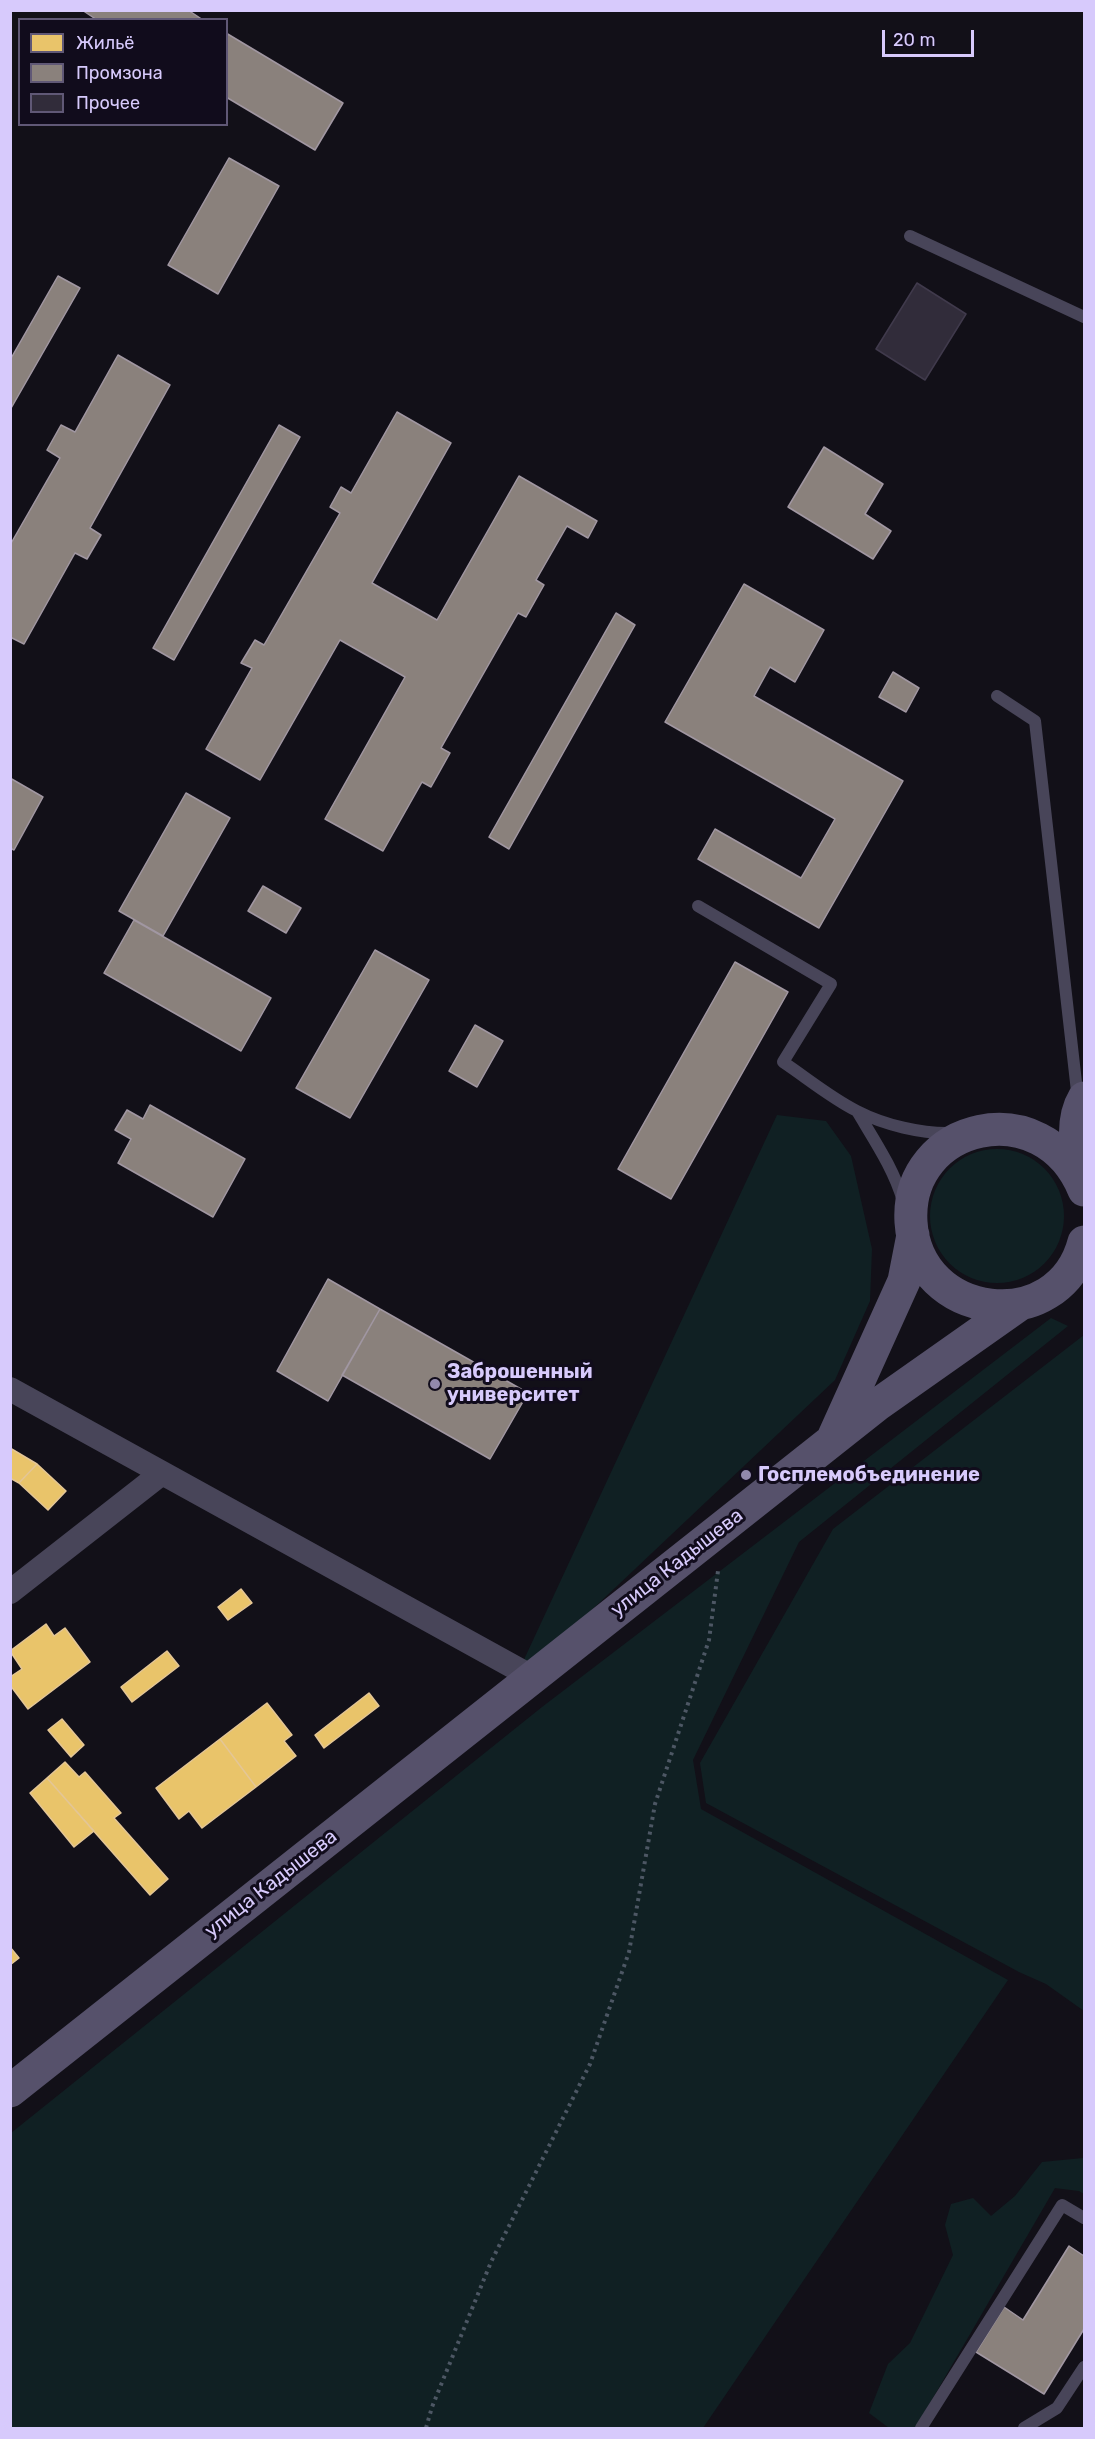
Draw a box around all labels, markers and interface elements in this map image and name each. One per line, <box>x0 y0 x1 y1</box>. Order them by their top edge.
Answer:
legend <box>18 18 228 126</box>
scale bar <box>885 18 976 56</box>
text: 20 m <box>893 29 935 51</box>
text: Жильё <box>76 32 134 54</box>
text: Промзона <box>76 62 163 84</box>
text: Прочее <box>76 92 140 114</box>
place label: Заброшенный университет <box>447 1360 593 1407</box>
marker: Заброшенный университет <box>428 1377 442 1391</box>
place label: Госплемобъединение <box>758 1463 980 1487</box>
marker: Госплемобъединение <box>739 1468 753 1482</box>
street label: улица Кадышева <box>606 1504 748 1622</box>
street label: улица Кадышева <box>200 1825 342 1943</box>

